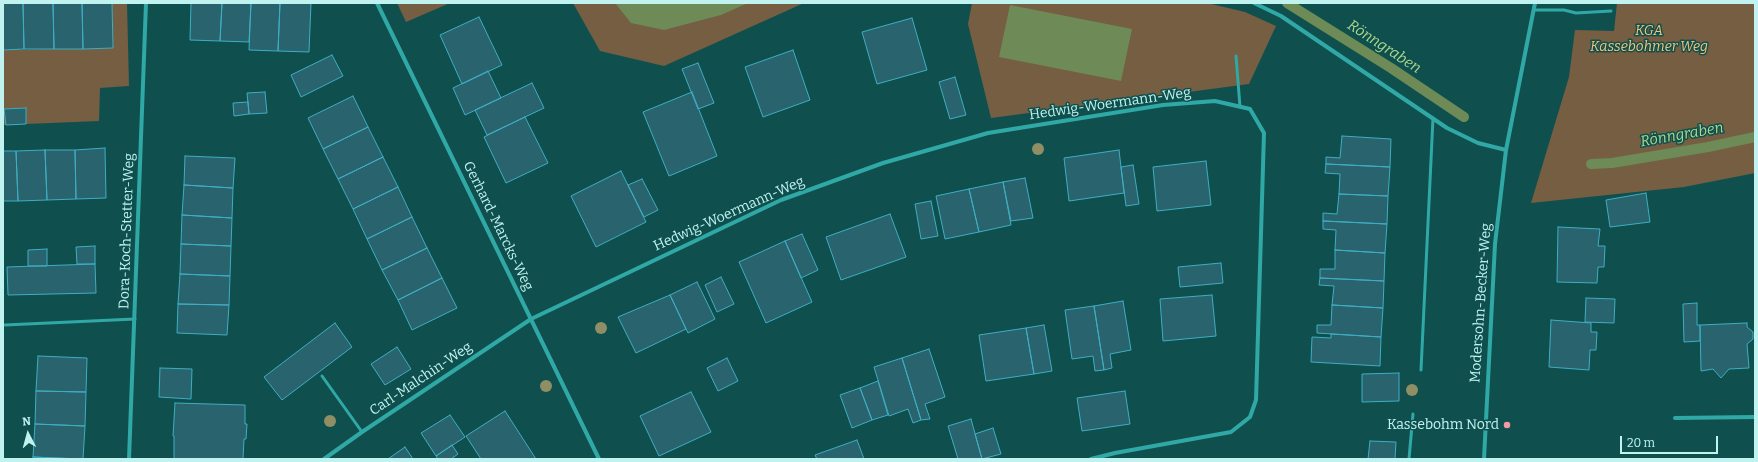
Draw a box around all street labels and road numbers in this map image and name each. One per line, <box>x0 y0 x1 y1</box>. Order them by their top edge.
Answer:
street label: Hedwig-Woermann-Weg <box>1028 84 1192 124</box>
street label: Dora-Koch-Stetter-Weg <box>116 153 138 309</box>
street label: Gerhard-Marcks-Weg <box>459 158 537 294</box>
street label: Hedwig-Woermann-Weg <box>651 173 807 255</box>
street label: Modersohn-Becker-Weg <box>1467 223 1495 383</box>
street label: Carl-Malchin-Weg <box>367 339 475 419</box>

